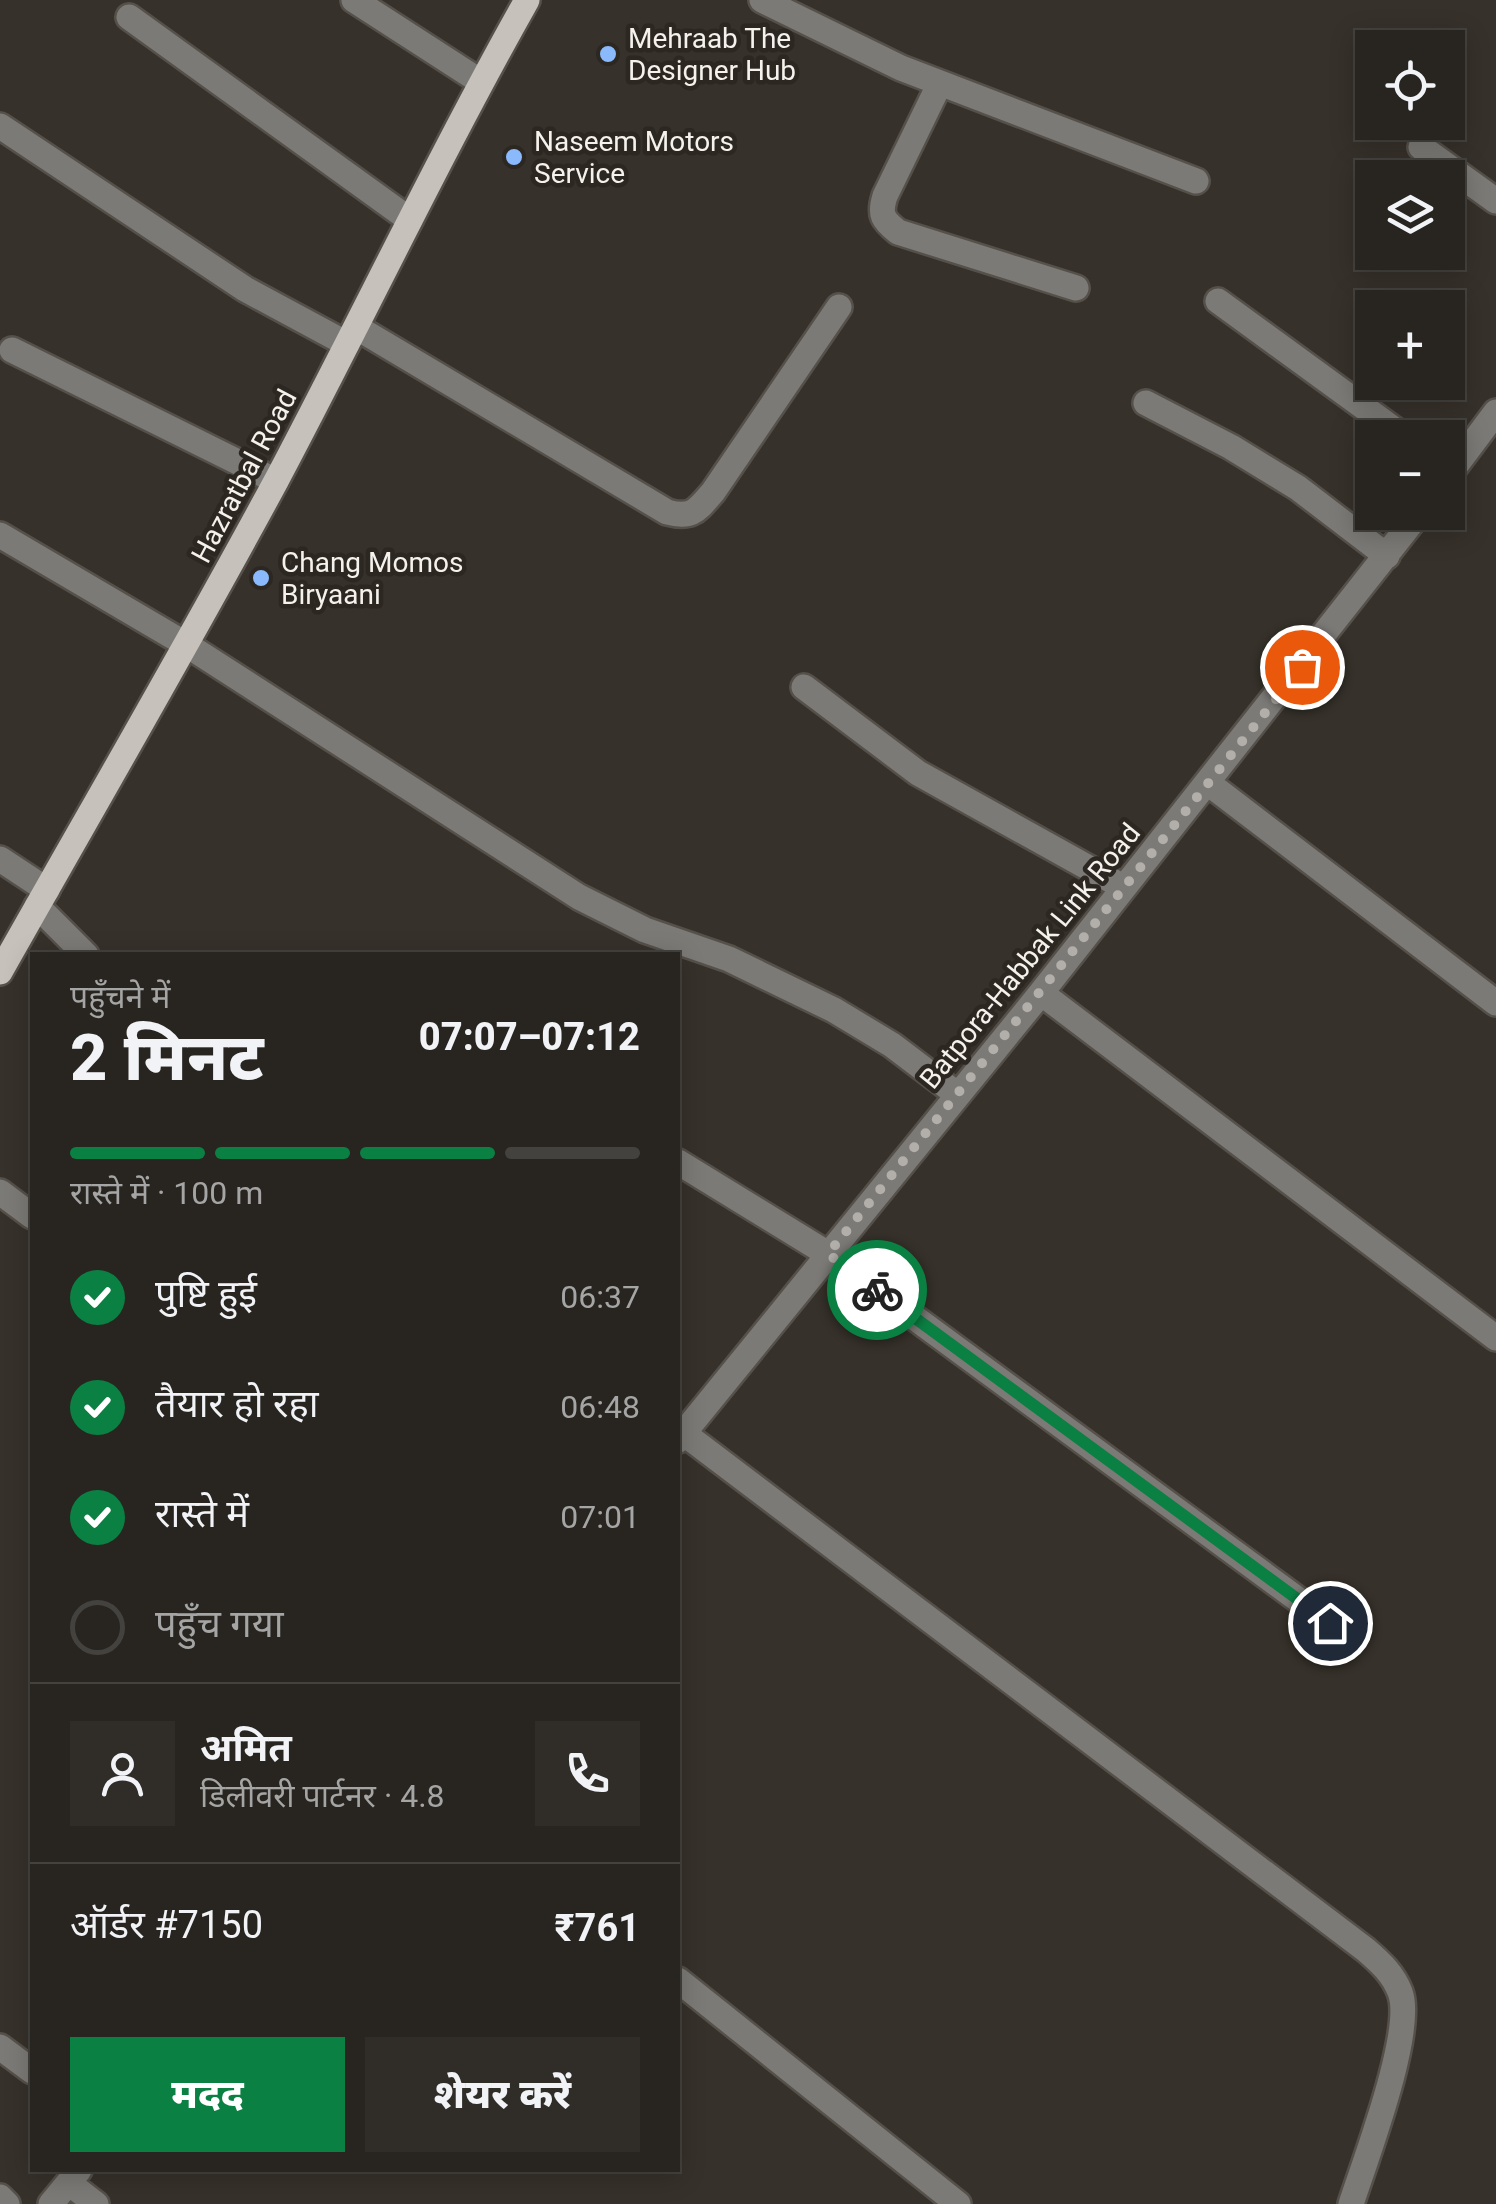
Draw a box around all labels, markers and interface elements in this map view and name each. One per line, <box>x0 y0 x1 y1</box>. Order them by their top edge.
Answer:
place label: Mehraab The Designer Hub <box>628 22 796 87</box>
map controls <box>1355 30 1465 530</box>
button: locate <box>1355 30 1465 140</box>
marker: Mehraab The Designer Hub <box>597 43 619 65</box>
place label: Naseem Motors Service <box>534 125 734 190</box>
marker: Naseem Motors Service <box>503 146 525 168</box>
button: layers <box>1355 160 1465 270</box>
button: + <box>1355 290 1465 400</box>
street label: Hazratbal Road <box>185 384 303 568</box>
button: − <box>1355 420 1465 530</box>
place label: Chang Momos Biryaani <box>281 546 463 611</box>
marker: Chang Momos Biryaani <box>250 567 272 589</box>
pin <box>1260 625 1345 710</box>
icon: bag <box>1275 640 1330 695</box>
street label: Batpora-Habbak Link Road <box>913 817 1147 1095</box>
text: पहुँचने में <box>70 978 170 1016</box>
text: 07:07–07:12 <box>419 1015 640 1059</box>
text: 2 मिनट <box>70 1020 264 1096</box>
text: रास्ते में · 100 m <box>70 1174 263 1212</box>
courier <box>827 1240 927 1340</box>
icon: bike <box>850 1263 905 1318</box>
icon: check <box>70 1270 125 1325</box>
text: पुष्टि हुई <box>155 1272 257 1316</box>
text: 06:37 <box>560 1278 640 1316</box>
icon: check <box>70 1380 125 1435</box>
text: तैयार हो रहा <box>155 1382 319 1426</box>
text: 06:48 <box>560 1388 640 1426</box>
icon: check <box>70 1490 125 1545</box>
text: रास्ते में <box>155 1492 249 1536</box>
text: 07:01 <box>560 1498 640 1536</box>
pin <box>1288 1581 1373 1666</box>
icon: home <box>1303 1596 1358 1651</box>
text: पहुँच गया <box>155 1602 284 1646</box>
button: person <box>70 1721 175 1826</box>
button: phone <box>535 1721 640 1826</box>
text: अमित <box>200 1726 292 1770</box>
text: डिलीवरी पार्टनर · 4.8 <box>200 1777 445 1815</box>
text: ऑर्डर #7150 <box>70 1903 263 1947</box>
text: ₹761 <box>555 1906 640 1950</box>
button: मदद <box>70 2037 345 2152</box>
button: शेयर करें <box>365 2037 640 2152</box>

